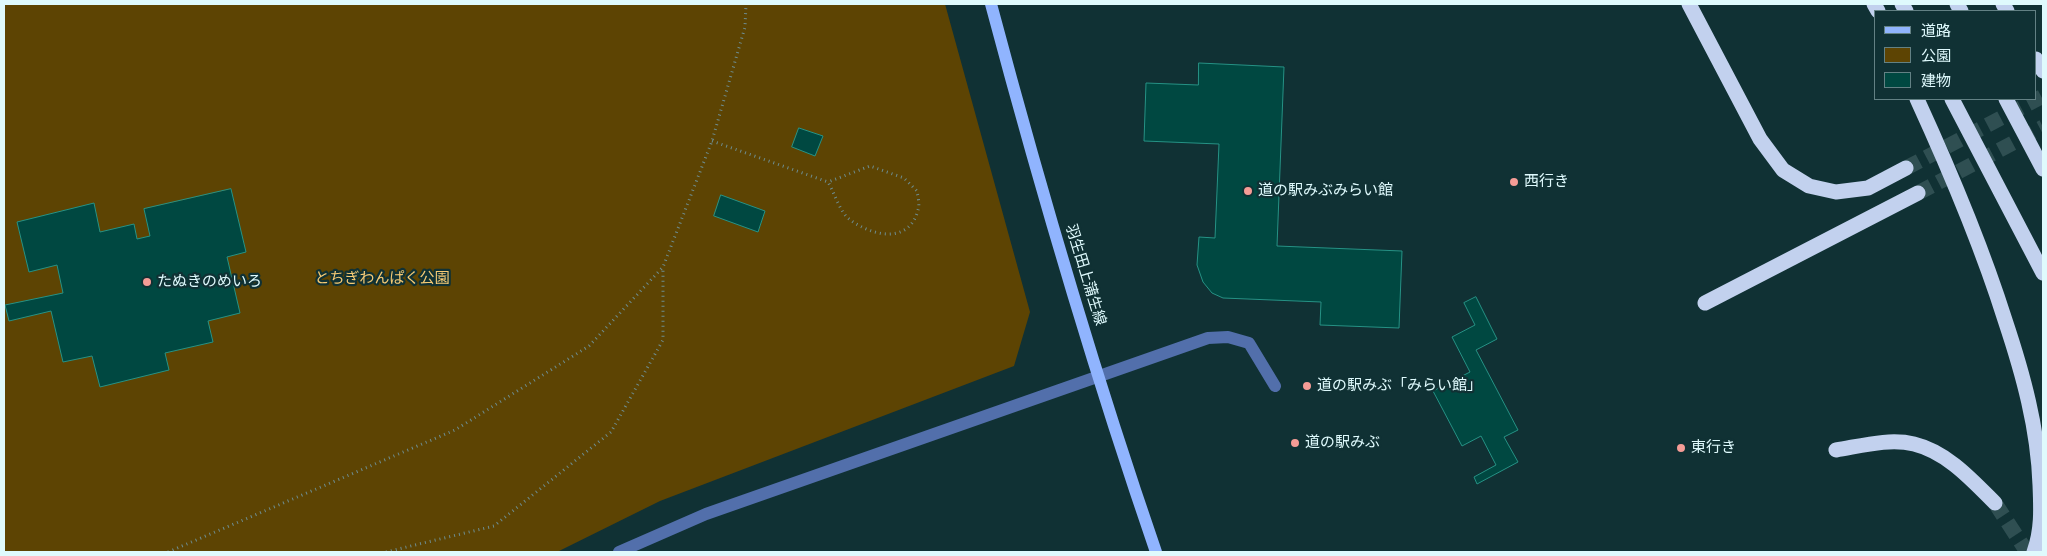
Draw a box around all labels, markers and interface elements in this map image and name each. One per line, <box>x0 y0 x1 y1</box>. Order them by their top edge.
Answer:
legend <box>1874 10 2037 100</box>
text: 道路 <box>1921 22 1951 40</box>
text: 公園 <box>1921 47 1951 65</box>
text: 建物 <box>1921 72 1951 90</box>
place label: 西行き <box>1524 173 1569 191</box>
marker: 西行き <box>1508 176 1520 188</box>
place label: 道の駅みぶみらい館 <box>1258 182 1393 200</box>
marker: 道の駅みぶみらい館 <box>1242 185 1254 197</box>
street label: 羽生田上蒲生線 <box>1061 222 1109 328</box>
park label: とちぎわんぱく公園 <box>315 270 449 288</box>
place label: たぬきのめいろ <box>157 273 262 291</box>
marker: たぬきのめいろ <box>141 276 153 288</box>
place label: 道の駅みぶ「みらい館」 <box>1317 377 1482 395</box>
marker: 道の駅みぶ「みらい館」 <box>1301 380 1313 392</box>
place label: 道の駅みぶ <box>1305 434 1380 452</box>
marker: 道の駅みぶ <box>1289 437 1301 449</box>
place label: 東行き <box>1691 439 1736 457</box>
marker: 東行き <box>1675 442 1687 454</box>

